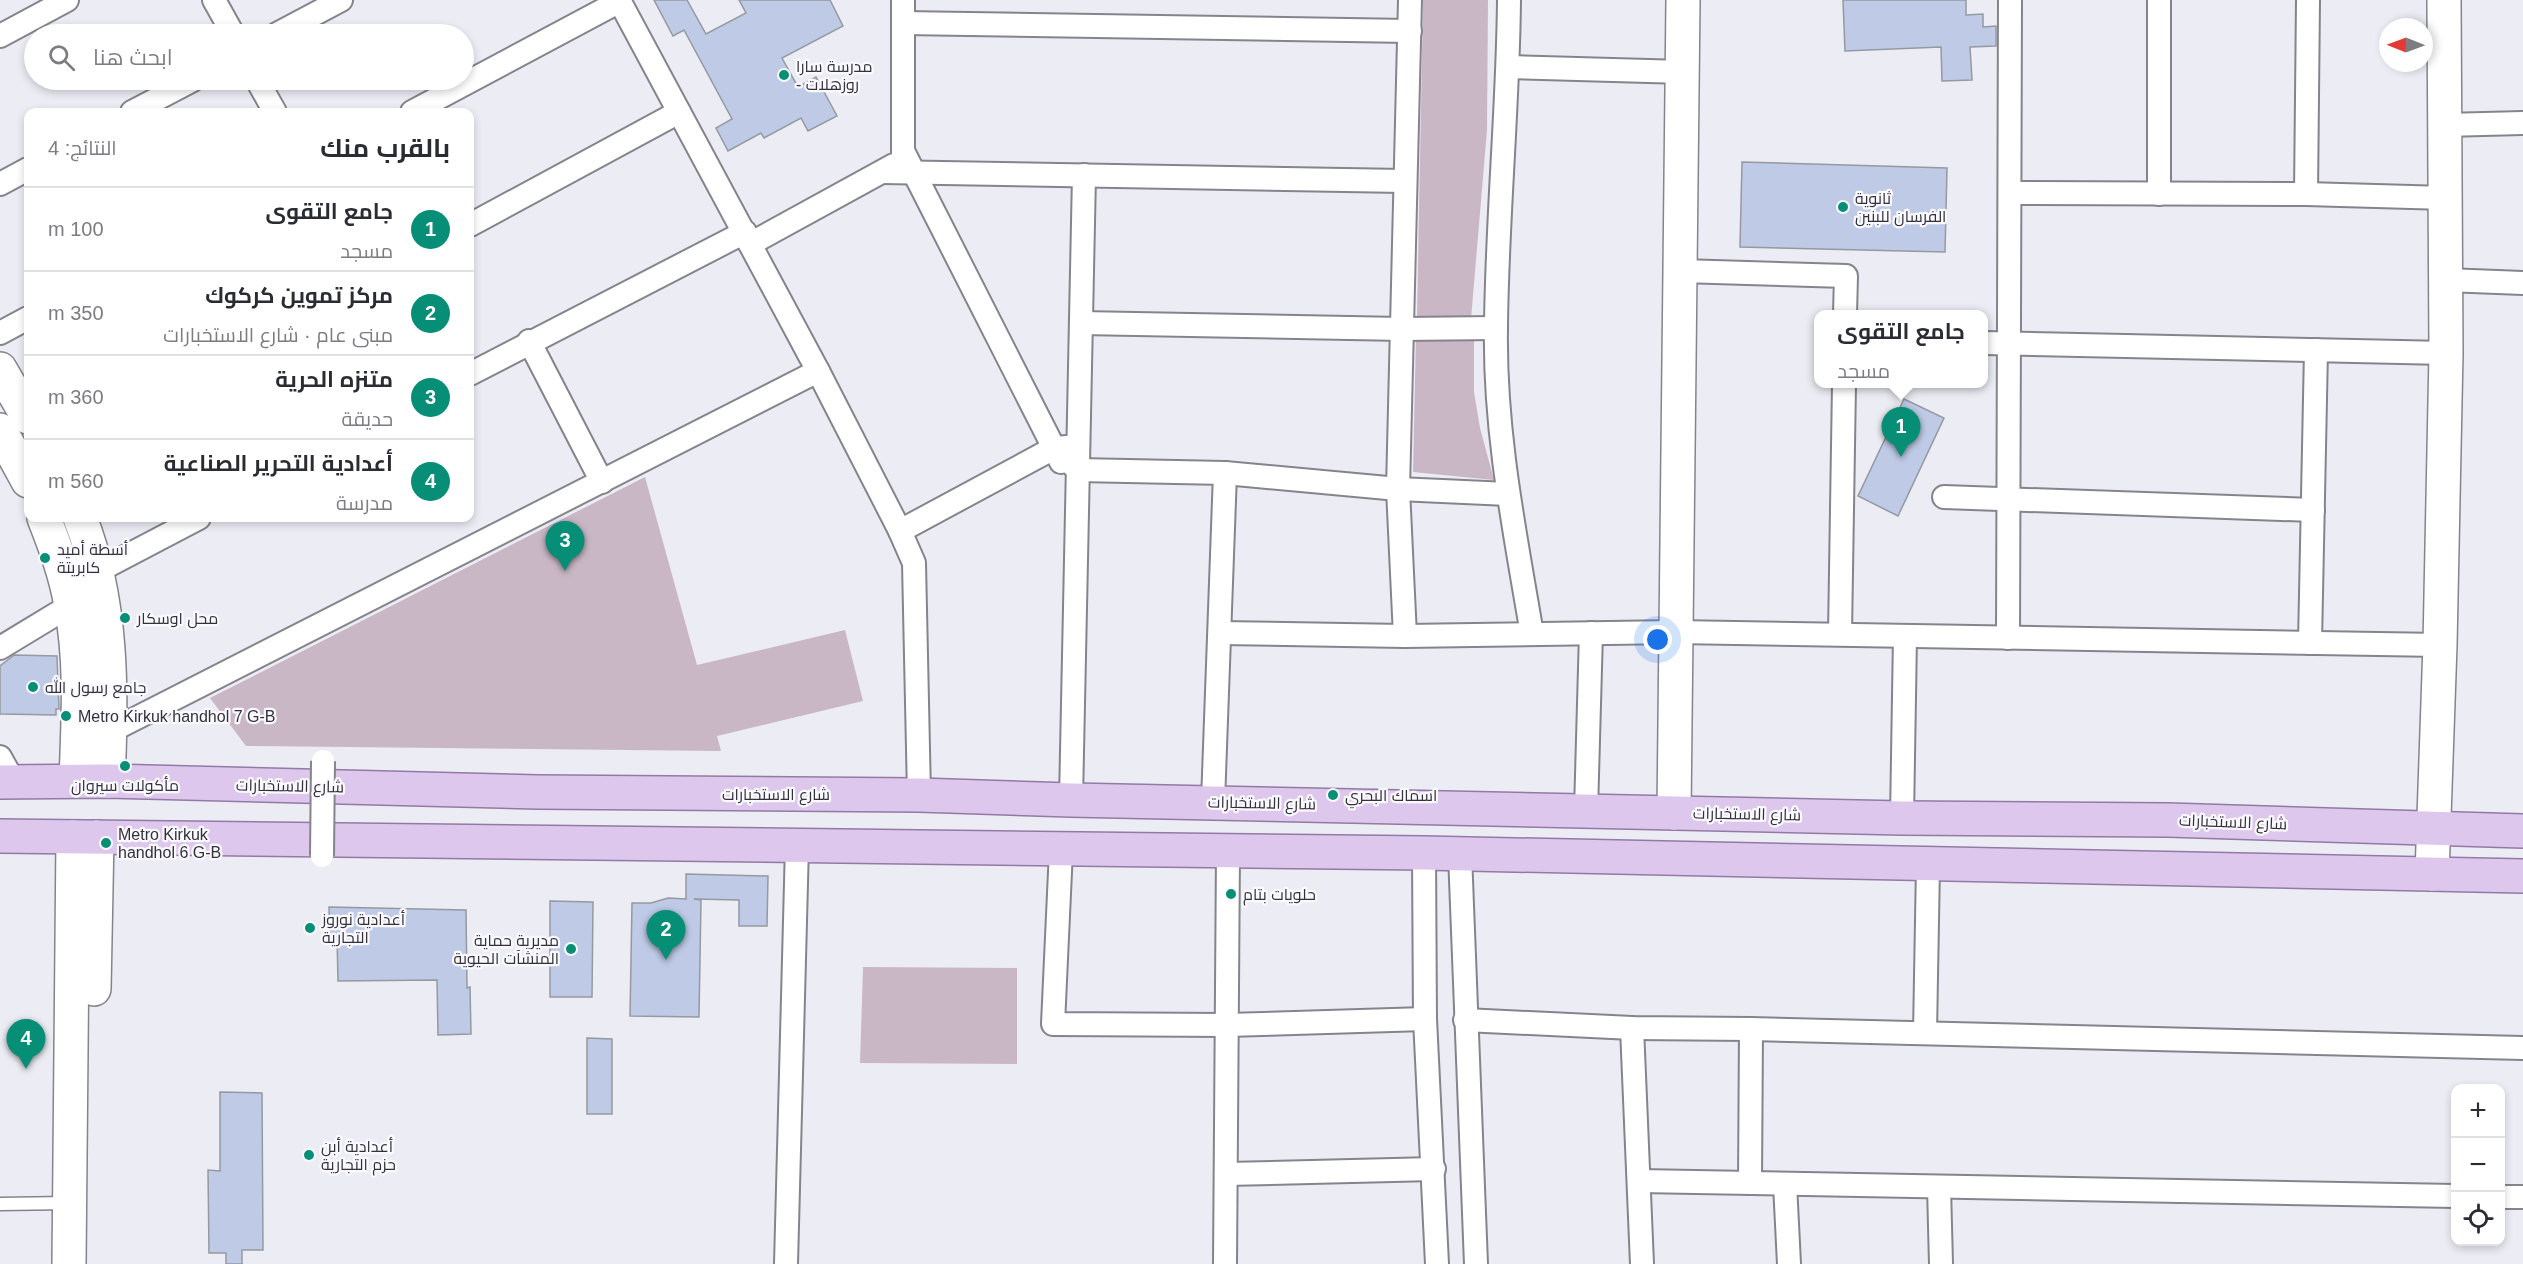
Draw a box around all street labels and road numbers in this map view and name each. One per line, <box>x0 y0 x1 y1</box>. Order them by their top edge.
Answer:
street label: شارع الاستخبارات <box>236 777 344 798</box>
street label: شارع الاستخبارات <box>722 786 830 806</box>
street label: شارع الاستخبارات <box>1208 794 1316 815</box>
street label: شارع الاستخبارات <box>1693 805 1801 826</box>
street label: شارع الاستخبارات <box>2179 812 2287 835</box>

